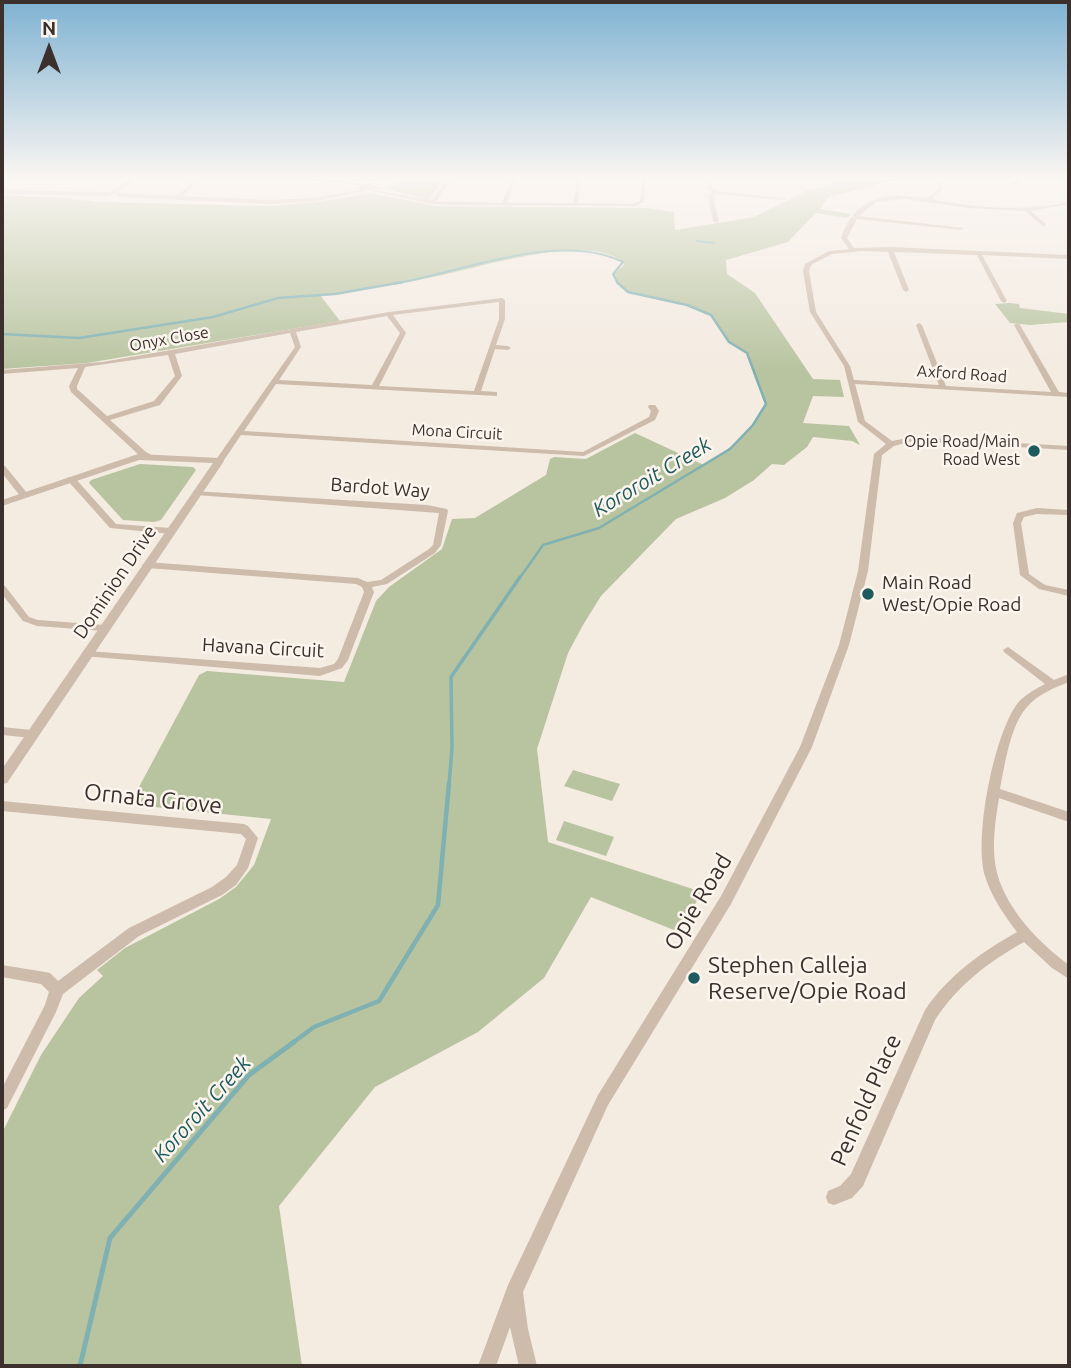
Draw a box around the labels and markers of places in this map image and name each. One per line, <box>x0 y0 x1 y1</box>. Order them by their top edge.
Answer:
place label: Opie Road/Main Road West <box>904 432 1020 470</box>
marker: Opie Road/Main Road West <box>1026 443 1042 459</box>
place label: Main Road West/Opie Road <box>882 572 1021 616</box>
marker: Main Road West/Opie Road <box>860 586 876 602</box>
place label: Stephen Calleja Reserve/Opie Road <box>708 951 907 1005</box>
marker: Stephen Calleja Reserve/Opie Road <box>686 970 702 986</box>

